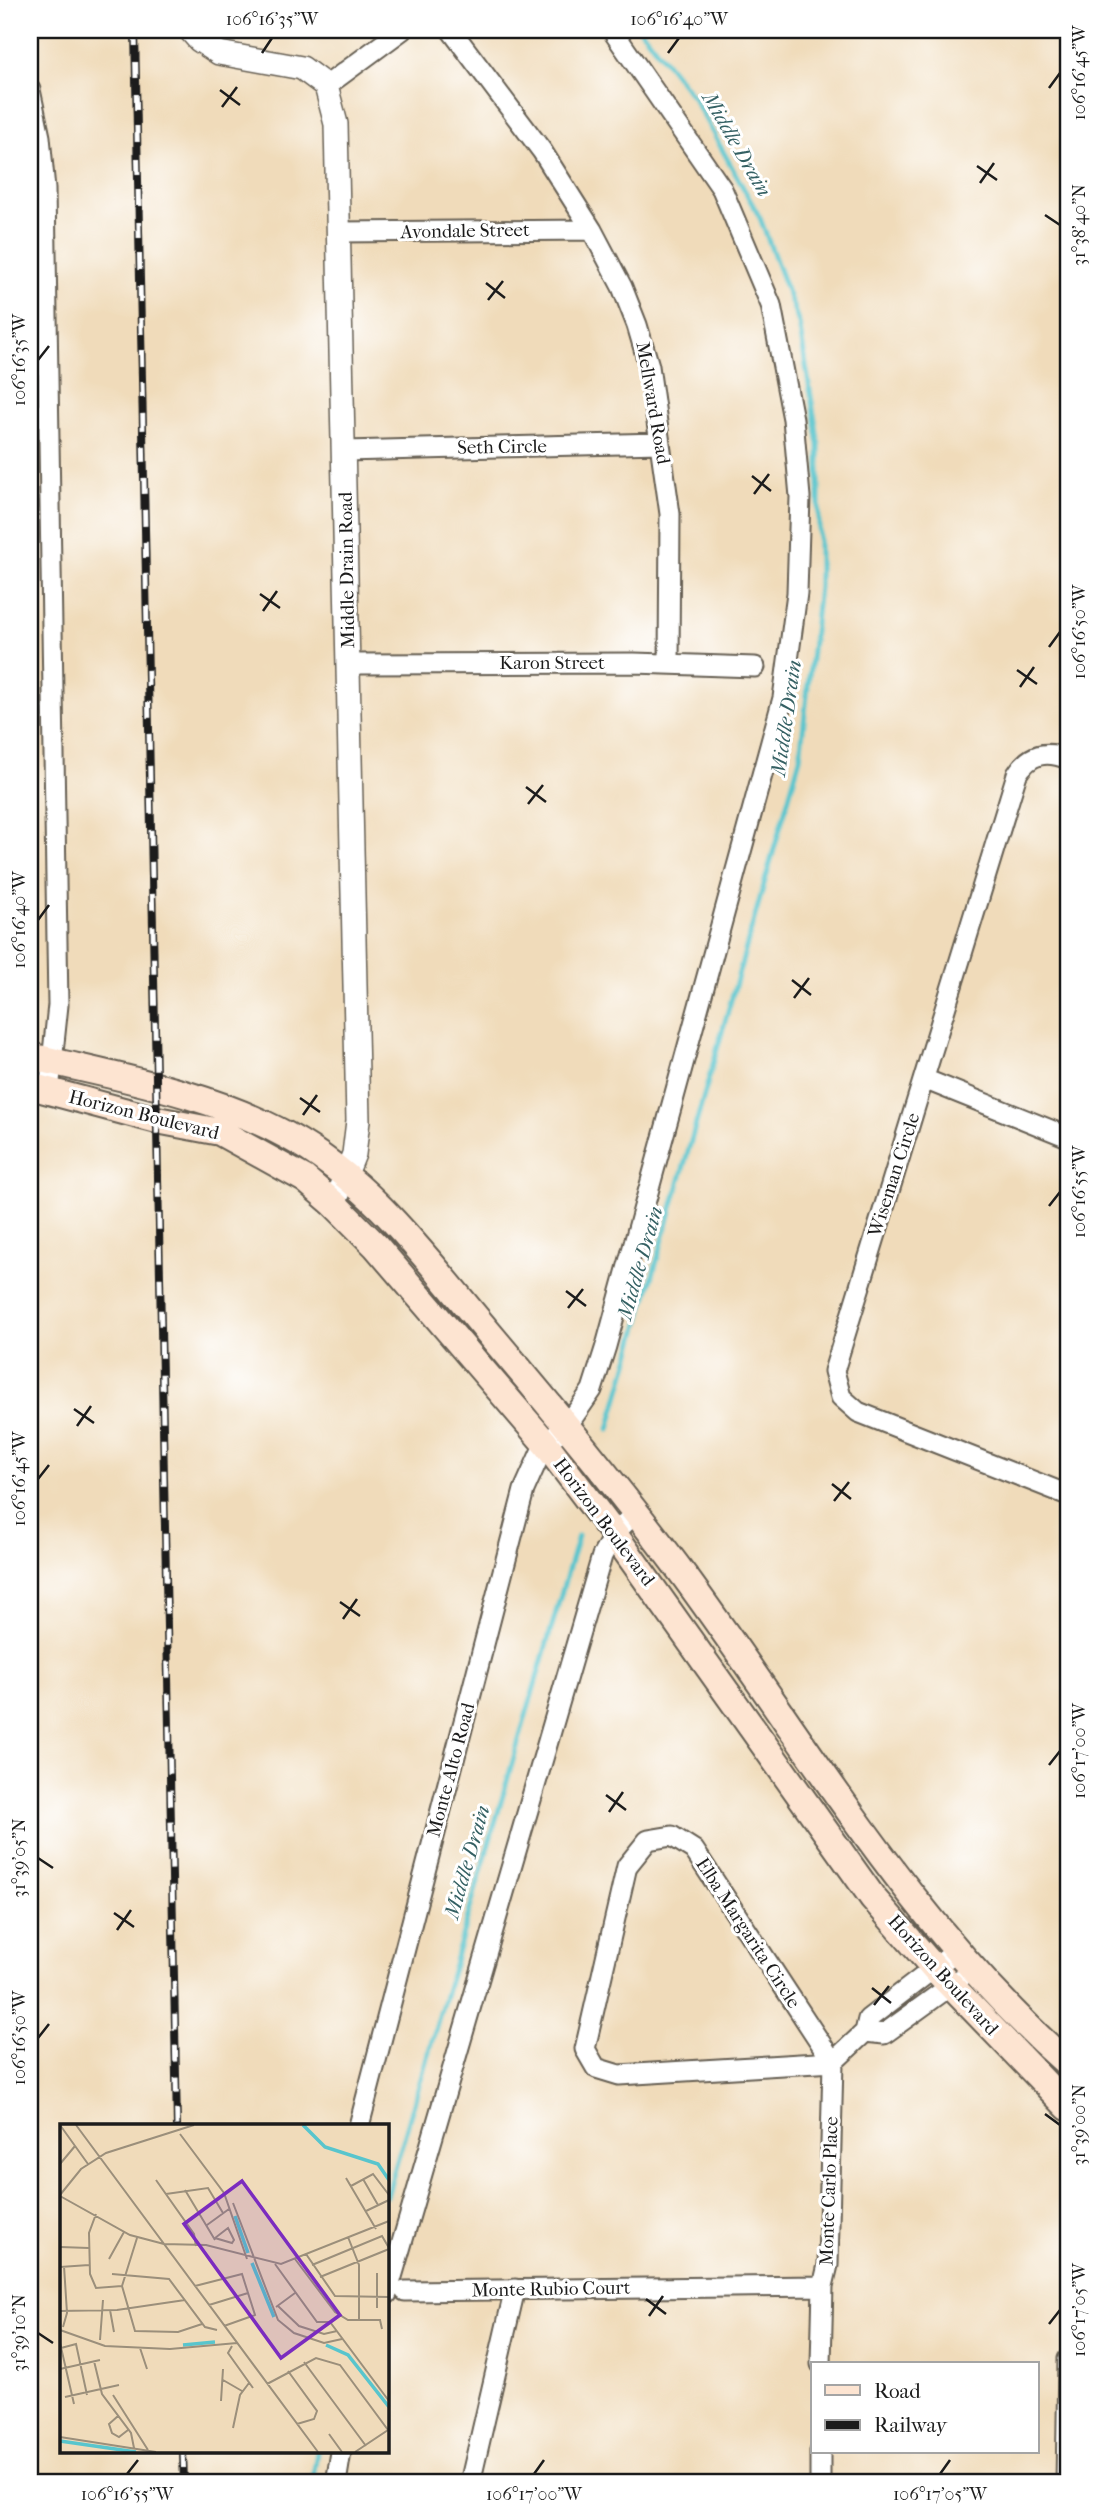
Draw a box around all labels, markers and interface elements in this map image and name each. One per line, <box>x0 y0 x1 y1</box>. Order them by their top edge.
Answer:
text: 106°16'35"W <box>226 9 320 30</box>
text: 106°16'40"W <box>630 9 729 30</box>
text: 106°16'45"W <box>1069 24 1090 121</box>
water label: Middle Drain <box>696 86 777 201</box>
text: 31°38'40"N <box>1069 184 1090 266</box>
street label: Avondale Street <box>399 219 530 243</box>
text: 106°16'35"W <box>9 313 30 406</box>
street label: Mellward Road <box>631 340 675 467</box>
street label: Seth Circle <box>457 435 547 459</box>
street label: Middle Drain Road <box>335 491 359 648</box>
text: 106°16'50"W <box>1069 583 1090 679</box>
street label: Karon Street <box>499 652 605 674</box>
water label: Middle Drain <box>766 658 806 780</box>
text: 106°16'40"W <box>9 870 30 969</box>
street label: Horizon Boulevard <box>67 1086 222 1144</box>
street label: Wiseman Circle <box>863 1110 924 1241</box>
text: 106°16'55"W <box>1069 1144 1090 1238</box>
water label: Middle Drain <box>612 1203 668 1324</box>
text: 106°16'45"W <box>9 1430 30 1527</box>
street label: Horizon Boulevard <box>549 1454 660 1591</box>
street label: Monte Alto Road <box>423 1700 480 1840</box>
text: 106°17'00"W <box>1069 1702 1090 1799</box>
water label: Middle Drain <box>439 1802 495 1923</box>
text: 31°39'05"N <box>9 1818 30 1898</box>
street label: Elba Margarita Circle <box>691 1854 805 2012</box>
street label: Horizon Boulevard <box>883 1910 1003 2040</box>
text: 106°16'50"W <box>9 1989 30 2085</box>
text: 31°39'00"N <box>1069 2084 1090 2166</box>
street label: Monte Carlo Place <box>815 2116 843 2266</box>
inset map <box>60 2124 388 2454</box>
text: 106°17'05"W <box>1069 2262 1090 2357</box>
street label: Monte Rubio Court <box>471 2277 631 2301</box>
text: 31°39'10"N <box>9 2294 30 2372</box>
legend <box>811 2362 1038 2454</box>
text: Road <box>874 2379 921 2403</box>
text: Railway <box>874 2413 948 2437</box>
text: 106°16'55"W <box>81 2484 175 2505</box>
text: 106°17'00"W <box>486 2484 583 2505</box>
text: 106°17'05"W <box>893 2484 988 2505</box>

